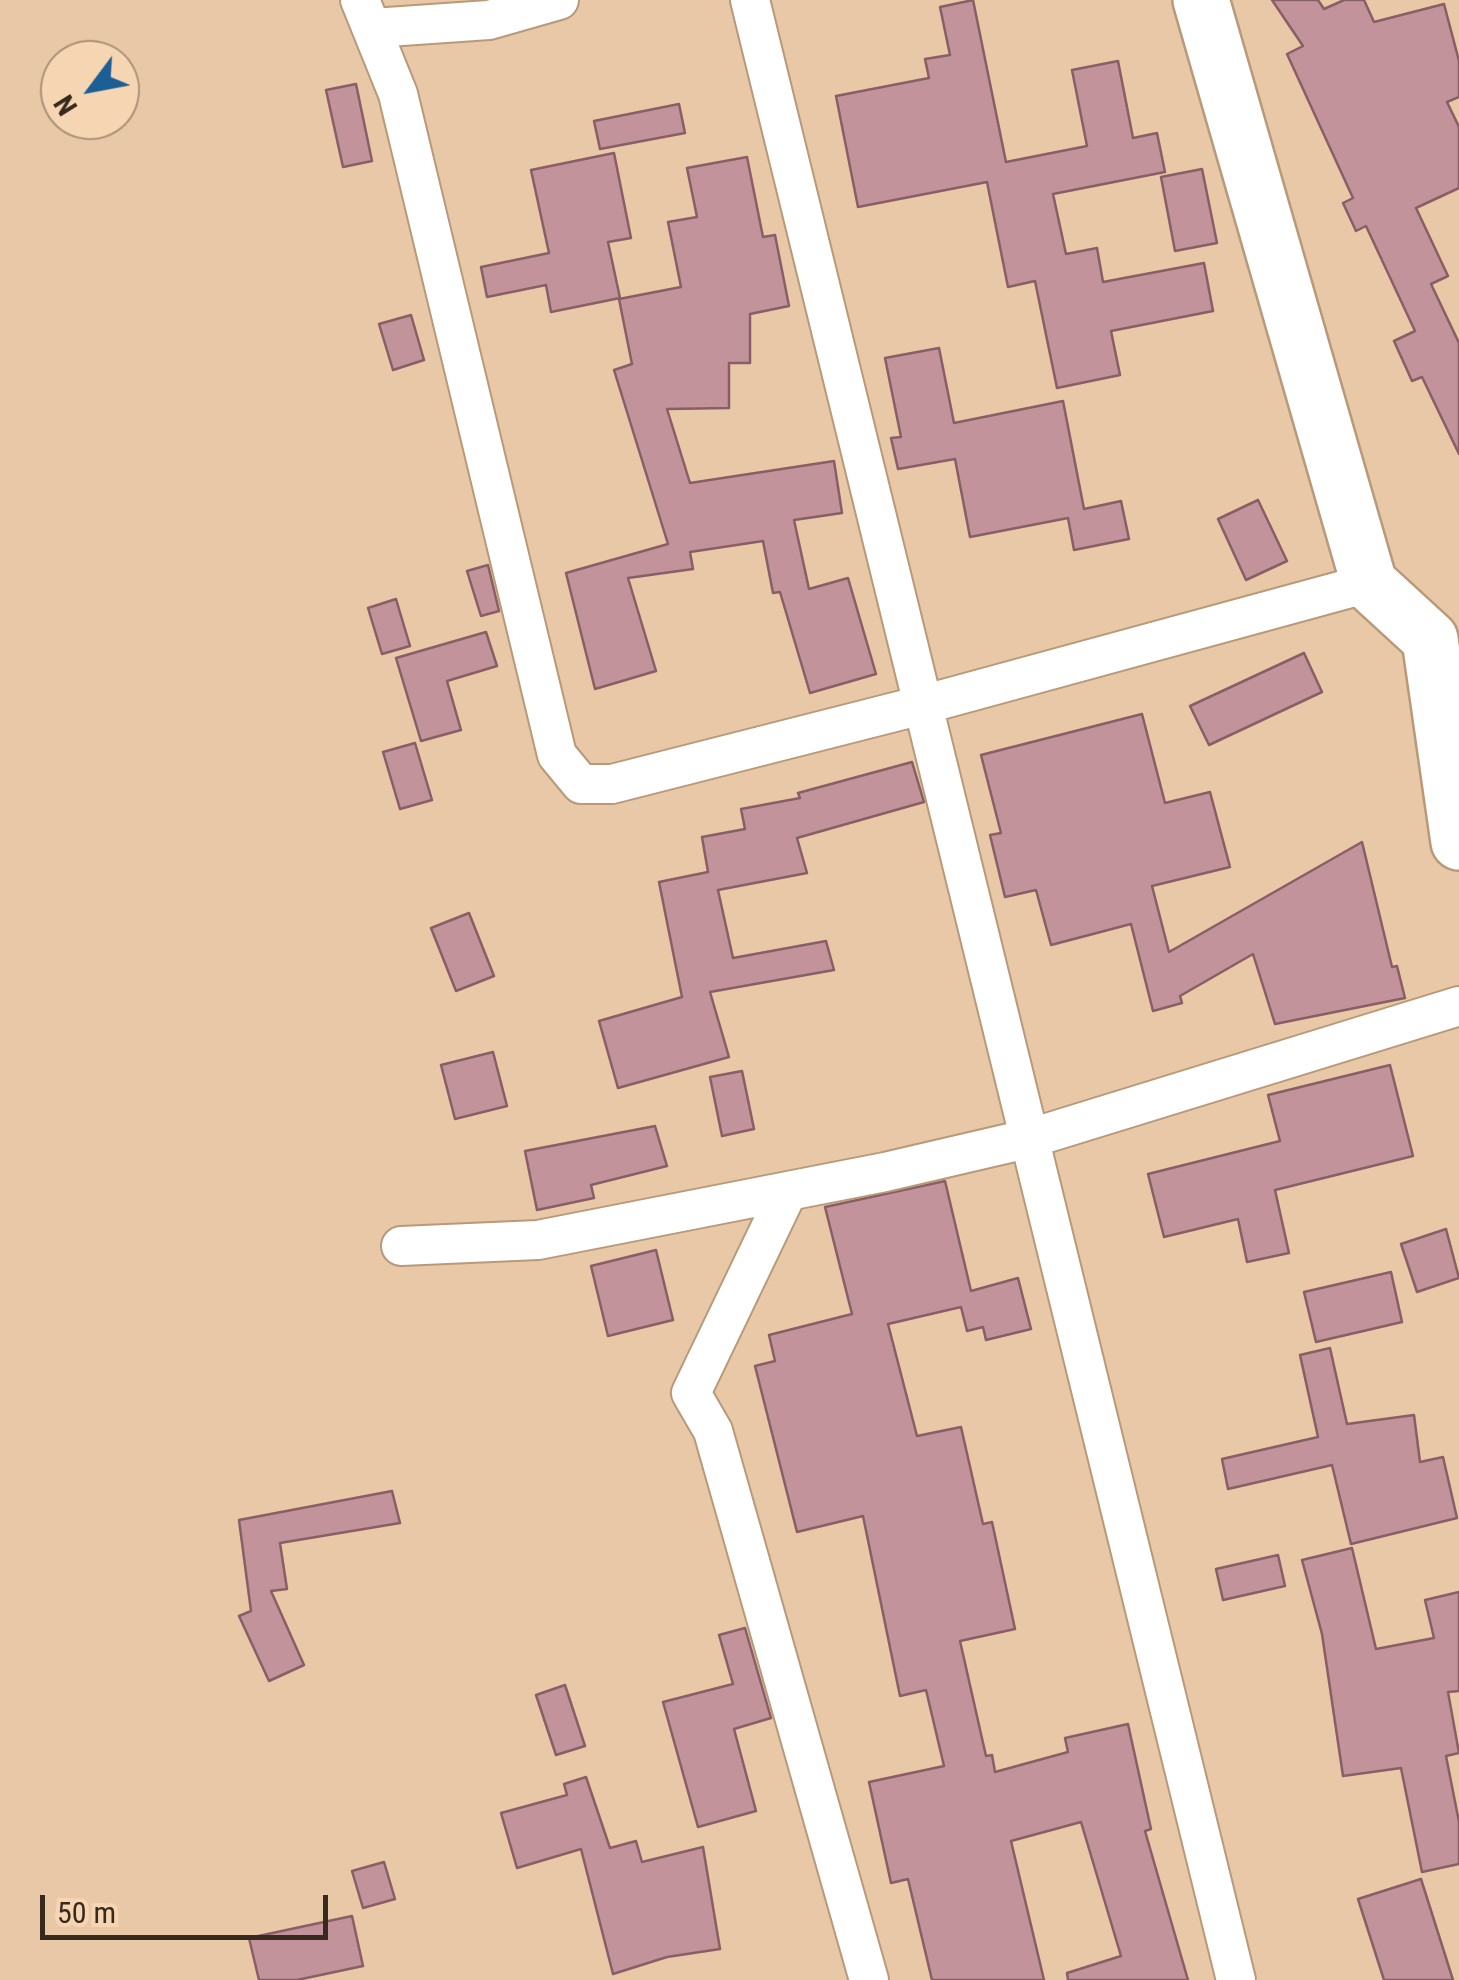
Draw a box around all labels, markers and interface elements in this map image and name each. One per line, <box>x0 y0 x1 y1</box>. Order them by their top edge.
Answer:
north arrow <box>40 40 140 140</box>
text: N <box>47 89 84 121</box>
scale bar <box>45 1875 332 1937</box>
text: 50 m <box>57 1895 116 1930</box>

